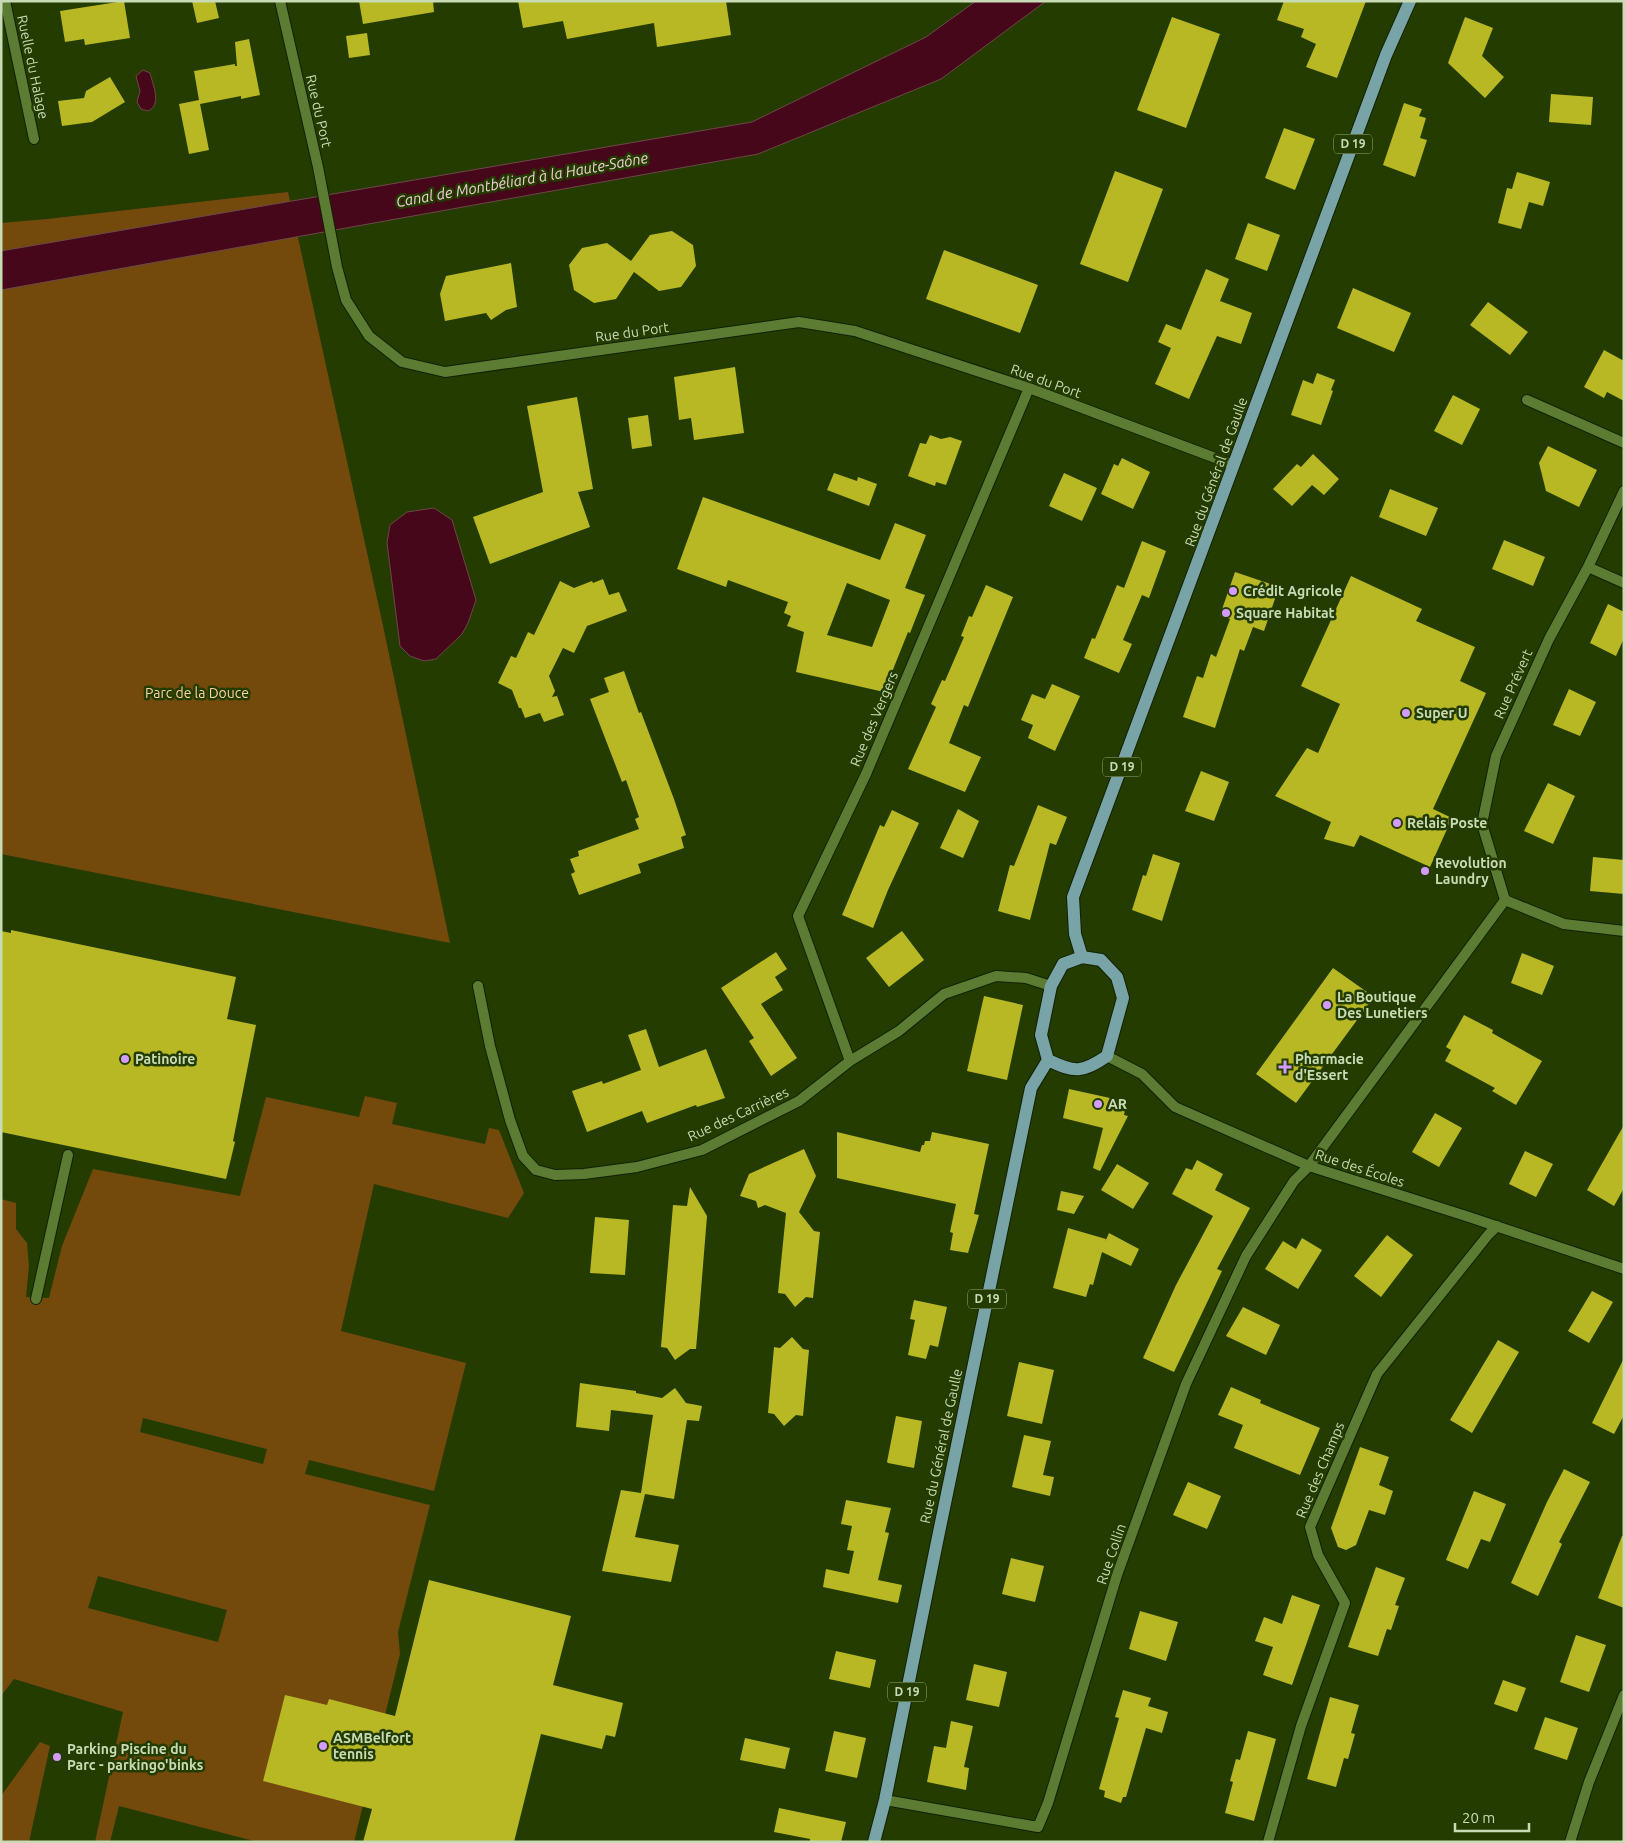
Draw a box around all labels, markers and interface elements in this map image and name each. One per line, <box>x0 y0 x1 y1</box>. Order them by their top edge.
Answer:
street label: Ruelle du Halage <box>14 14 52 120</box>
street label: Rue du Port <box>303 73 335 149</box>
road number: D 19 <box>1334 134 1372 154</box>
water label: Canal de Montbéliard à la Haute-Saône <box>394 149 650 210</box>
street label: Rue du Port <box>594 319 670 345</box>
street label: Rue du Port <box>1008 361 1084 401</box>
street label: Rue du Général de Gaulle <box>1181 395 1251 549</box>
place label: Crédit Agricole <box>1243 583 1342 599</box>
marker: Crédit Agricole <box>1227 585 1239 597</box>
place label: Square Habitat <box>1236 605 1335 621</box>
marker: Square Habitat <box>1220 607 1232 619</box>
street label: Rue Prévert <box>1491 646 1536 721</box>
street label: Rue des Vergers <box>847 669 901 769</box>
park label: Parc de la Douce <box>145 685 249 701</box>
place label: Super U <box>1416 705 1467 721</box>
marker: Super U <box>1400 707 1412 719</box>
road number: D 19 <box>1103 758 1141 776</box>
place label: Relais Poste <box>1407 815 1487 831</box>
marker: Relais Poste <box>1391 817 1403 829</box>
place label: Revolution Laundry <box>1435 855 1507 887</box>
marker: Revolution Laundry <box>1419 865 1431 877</box>
place label: La Boutique Des Lunetiers <box>1337 989 1428 1021</box>
marker: La Boutique Des Lunetiers <box>1321 999 1333 1011</box>
place label: Patinoire <box>135 1051 195 1067</box>
place label: Pharmacie d'Essert <box>1295 1051 1364 1083</box>
marker: Patinoire <box>119 1053 131 1065</box>
marker: Pharmacie d'Essert <box>1279 1061 1291 1073</box>
street label: Rue des Carrières <box>685 1084 791 1144</box>
place label: AR <box>1108 1096 1127 1112</box>
marker: AR <box>1092 1098 1104 1110</box>
street label: Rue des Écoles <box>1313 1145 1407 1190</box>
road number: D 19 <box>968 1290 1006 1308</box>
street label: Rue du Général de Gaulle <box>917 1367 965 1525</box>
street label: Rue des Champs <box>1293 1419 1347 1521</box>
street label: Rue Collin <box>1093 1522 1129 1586</box>
road number: D 19 <box>888 1682 926 1701</box>
place label: ASMBelfort tennis <box>333 1730 411 1762</box>
marker: ASMBelfort tennis <box>317 1740 329 1752</box>
place label: Parking Piscine du Parc - parkingo'binks <box>67 1741 204 1773</box>
marker: Parking Piscine du Parc - parkingo'binks <box>51 1751 63 1763</box>
scale bar <box>1455 1800 1529 1832</box>
text: 20 m <box>1462 1809 1495 1826</box>

